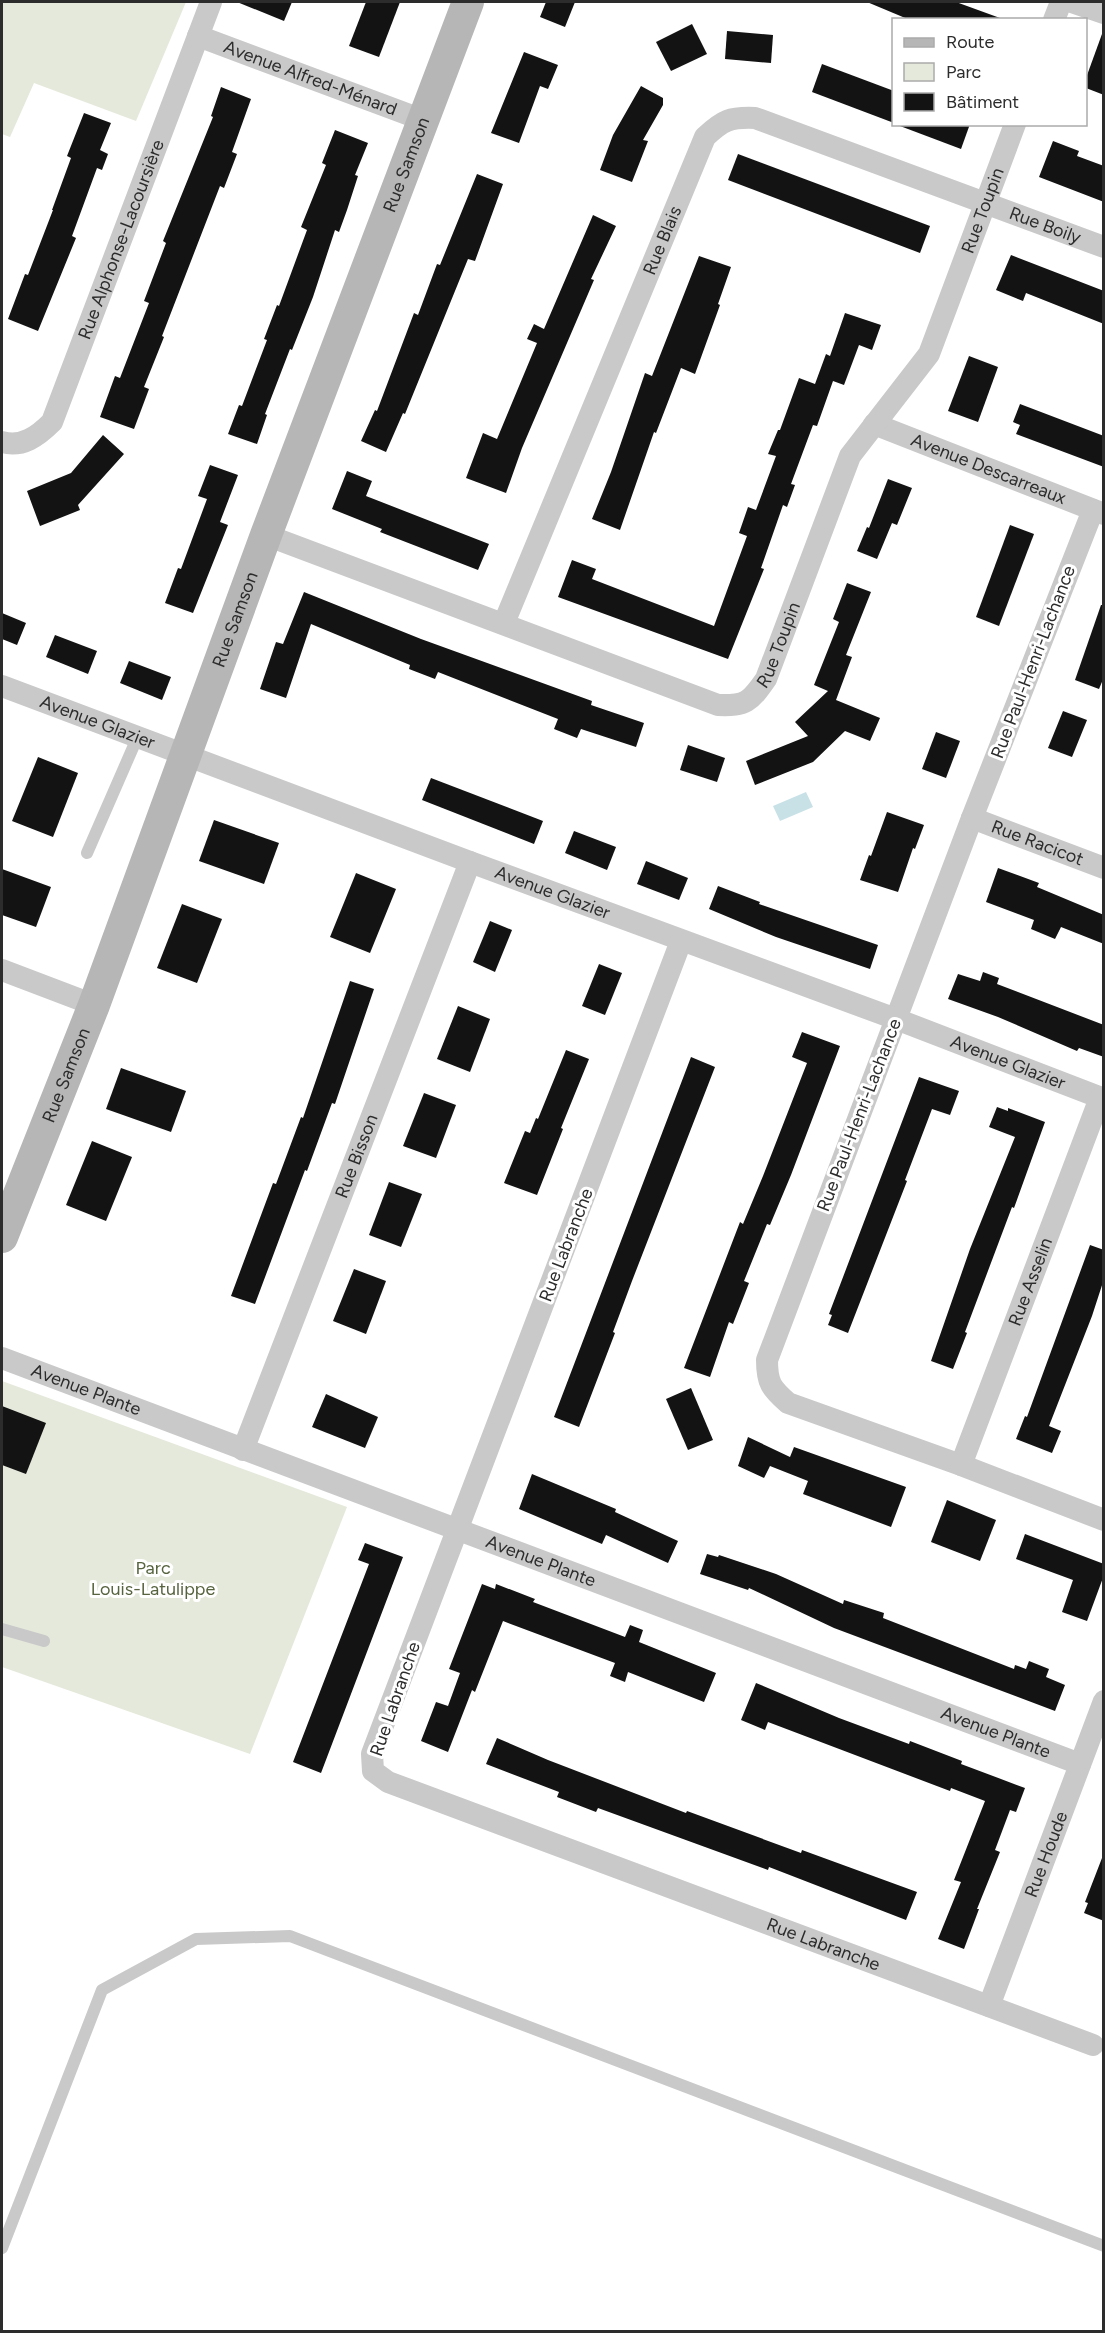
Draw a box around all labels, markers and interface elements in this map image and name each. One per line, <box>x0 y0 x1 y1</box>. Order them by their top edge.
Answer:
legend <box>892 18 1087 126</box>
text: Route <box>946 31 995 53</box>
street label: Avenue Alfred-Ménard <box>221 36 400 120</box>
text: Parc <box>946 61 982 83</box>
text: Bâtiment <box>946 91 1019 113</box>
street label: Rue Samson <box>378 114 434 215</box>
street label: Rue Alphonse-Lacoursière <box>73 136 169 342</box>
street label: Rue Toupin <box>957 165 1009 257</box>
street label: Rue Boily <box>1006 202 1084 249</box>
street label: Rue Blais <box>638 203 686 278</box>
street label: Avenue Descarreaux <box>908 429 1070 509</box>
street label: Rue Paul-Henri-Lachance <box>986 562 1080 762</box>
street label: Rue Samson <box>208 569 263 670</box>
street label: Rue Toupin <box>752 599 805 692</box>
street label: Avenue Glazier <box>37 690 158 754</box>
street label: Rue Racicot <box>988 815 1087 870</box>
street label: Avenue Glazier <box>492 861 613 924</box>
street label: Rue Paul-Henri-Lachance <box>812 1015 906 1215</box>
street label: Rue Samson <box>37 1025 95 1126</box>
street label: Avenue Glazier <box>948 1030 1068 1094</box>
street label: Rue Bisson <box>330 1111 383 1201</box>
street label: Rue Labranche <box>534 1185 598 1305</box>
street label: Rue Asselin <box>1004 1235 1057 1329</box>
street label: Avenue Plante <box>28 1359 144 1420</box>
street label: Avenue Plante <box>483 1530 599 1592</box>
park label: Parc Louis-Latulippe <box>91 1557 215 1600</box>
street label: Rue Labranche <box>365 1639 425 1759</box>
street label: Avenue Plante <box>938 1702 1054 1763</box>
street label: Rue Houde <box>1020 1808 1072 1900</box>
street label: Rue Labranche <box>763 1913 883 1976</box>

